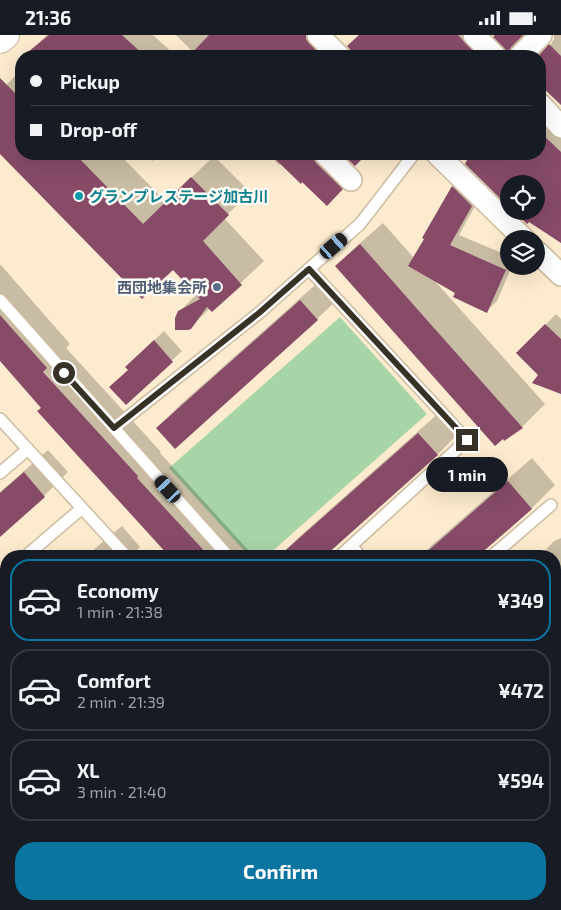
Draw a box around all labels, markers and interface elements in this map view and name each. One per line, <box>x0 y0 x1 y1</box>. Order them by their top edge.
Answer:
text: 21:36 <box>25 6 71 29</box>
text: Pickup <box>60 70 120 93</box>
text: Drop-off <box>60 118 137 141</box>
map controls <box>500 175 545 275</box>
button: locate <box>500 175 545 220</box>
place label: グランプレステージ加古川 <box>89 187 268 205</box>
marker: グランプレステージ加古川 <box>73 190 85 202</box>
car <box>317 230 350 262</box>
button: layers <box>500 230 545 275</box>
place label: 西団地集会所 <box>117 278 207 296</box>
marker: 西団地集会所 <box>211 281 223 293</box>
route start <box>53 362 75 384</box>
route end <box>456 429 478 451</box>
callout: 1 min <box>426 457 508 493</box>
text: 1 min <box>448 465 486 484</box>
car <box>152 473 183 505</box>
icon: car <box>17 578 62 623</box>
text: Economy <box>77 579 159 602</box>
text: ¥349 <box>497 589 544 612</box>
text: 1 min · 21:38 <box>77 602 163 621</box>
icon: car <box>17 668 62 713</box>
text: Comfort <box>77 669 151 692</box>
text: ¥472 <box>498 679 544 702</box>
text: 2 min · 21:39 <box>77 692 165 711</box>
icon: car <box>17 758 62 803</box>
text: XL <box>77 759 99 782</box>
text: ¥594 <box>498 769 544 792</box>
text: 3 min · 21:40 <box>77 782 166 801</box>
button: Confirm <box>15 842 546 900</box>

